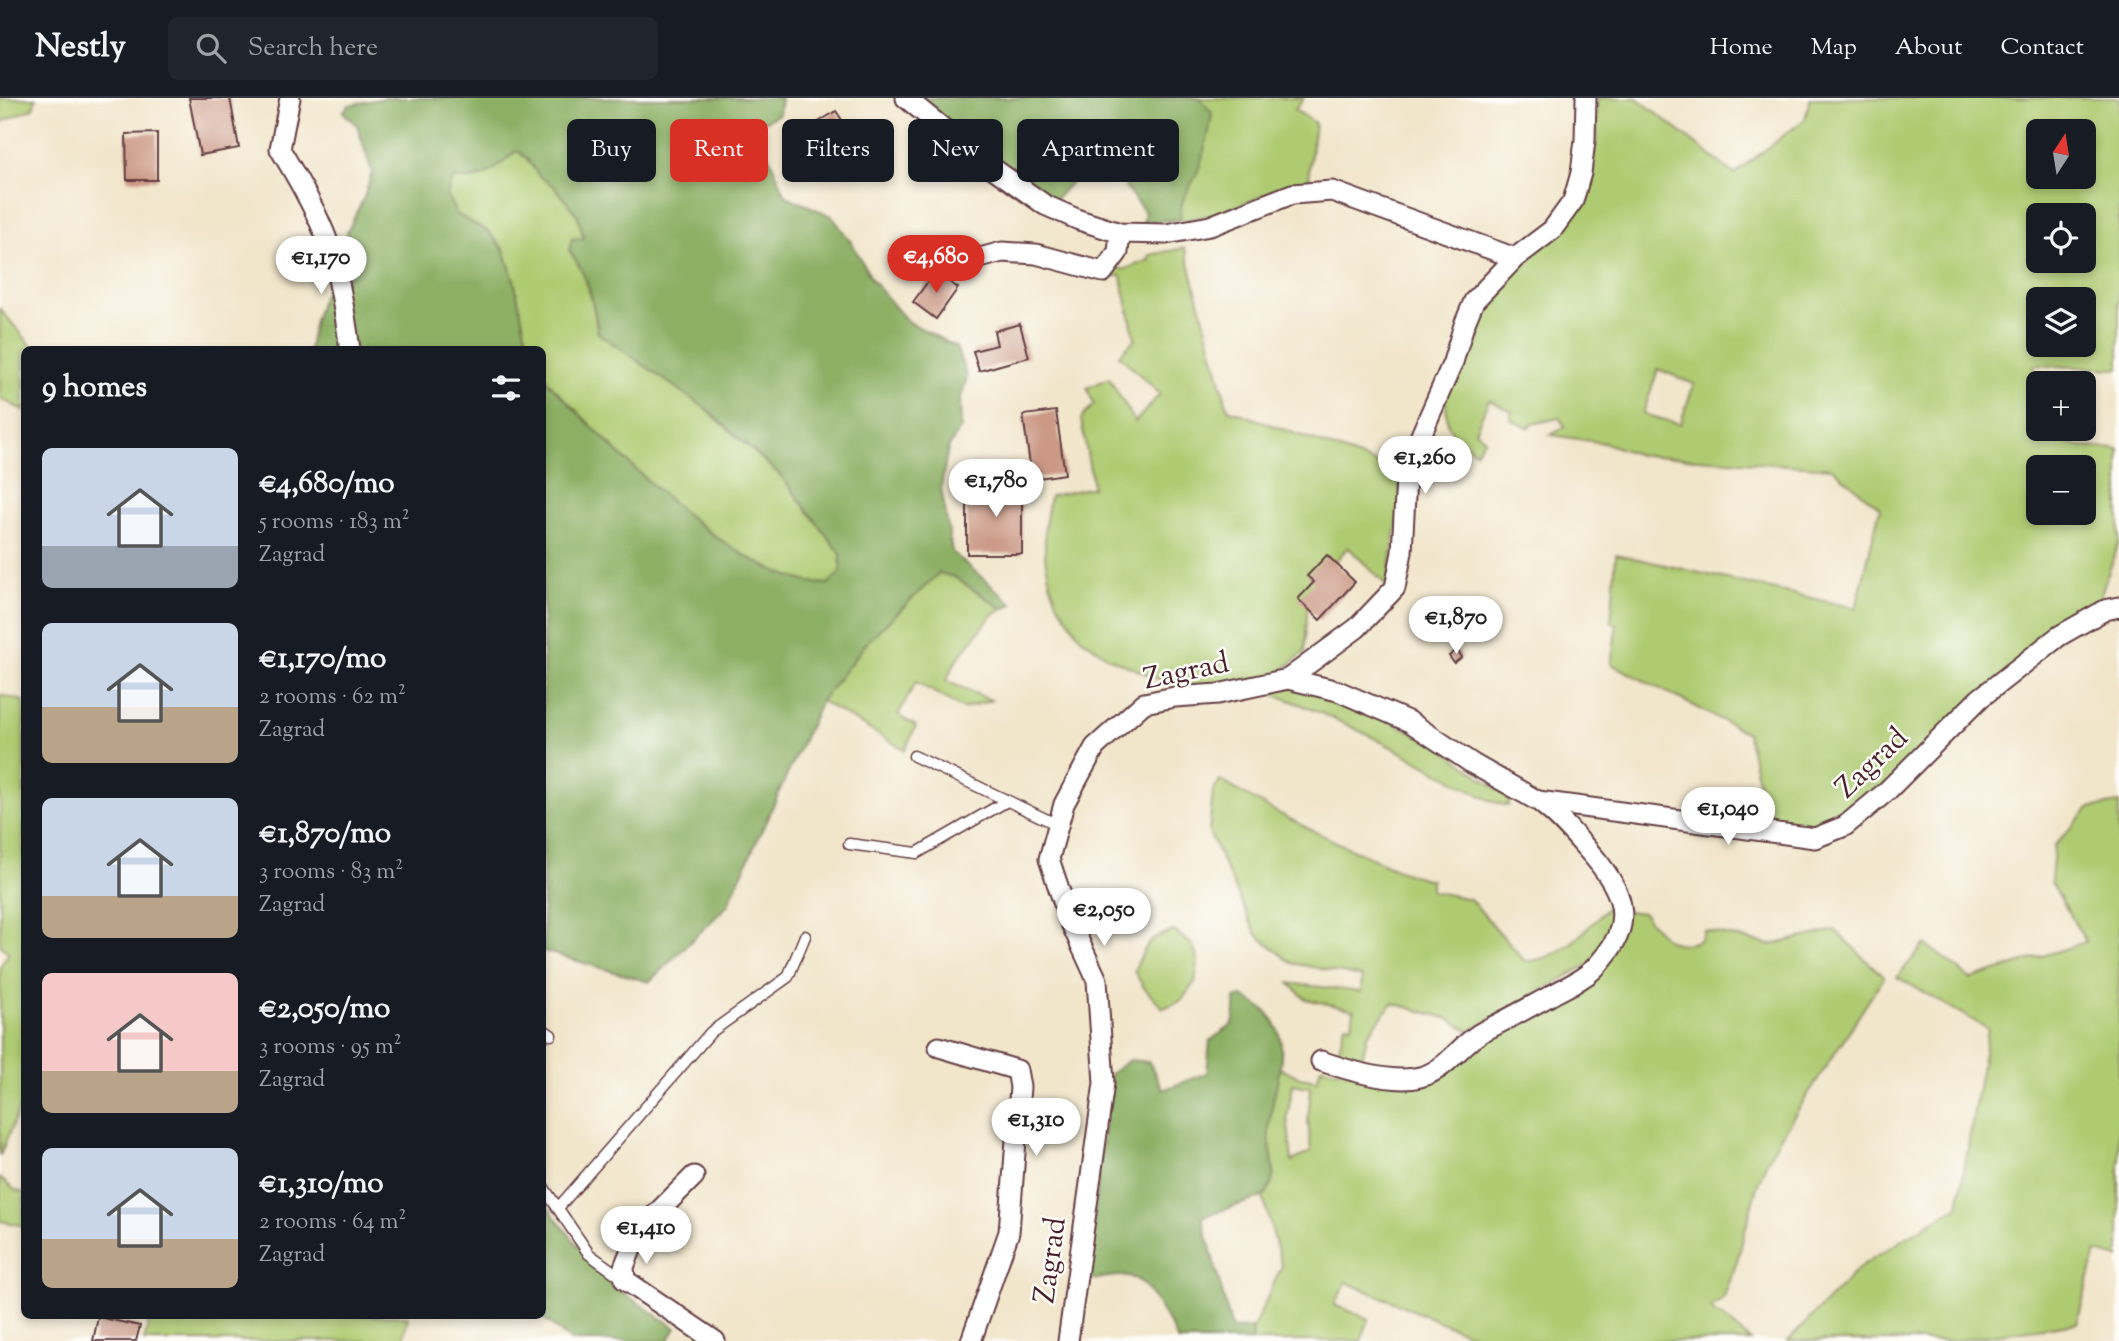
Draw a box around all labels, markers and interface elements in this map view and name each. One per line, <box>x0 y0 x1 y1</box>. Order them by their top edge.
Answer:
search box <box>168 17 658 80</box>
text: Nestly <box>35 24 126 72</box>
icon: search <box>192 29 230 67</box>
text: Search here <box>248 30 378 67</box>
text: Home <box>1710 31 1773 65</box>
text: Map <box>1811 31 1857 65</box>
text: About <box>1895 31 1962 65</box>
text: Contact <box>2000 31 2084 65</box>
chip: Buy <box>567 119 656 182</box>
chip: Rent <box>670 119 768 182</box>
chip: Filters <box>782 119 894 182</box>
chip: New <box>908 119 1003 182</box>
chip: Apartment <box>1017 119 1179 182</box>
north arrow <box>2026 119 2096 189</box>
map controls <box>2026 119 2096 525</box>
button: locate <box>2026 203 2096 273</box>
pin: €1,170 <box>264 236 378 296</box>
pin: €4,680 <box>879 236 993 295</box>
text: €4,680 <box>903 241 969 274</box>
text: €1,170 <box>292 242 350 275</box>
button: layers <box>2026 287 2096 357</box>
text: 9 homes <box>42 367 147 410</box>
icon: filters <box>487 369 525 407</box>
button: + <box>2026 371 2096 441</box>
pin: €1,260 <box>1368 436 1482 496</box>
text: €1,260 <box>1394 442 1456 475</box>
button: − <box>2026 455 2096 525</box>
pin: €1,780 <box>939 460 1053 519</box>
text: €4,680/mo <box>259 463 395 506</box>
text: €1,780 <box>965 465 1027 498</box>
icon: home <box>98 476 182 560</box>
text: 5 rooms · 183 m² <box>259 506 410 539</box>
text: Zagrad <box>259 539 325 572</box>
pin: €1,870 <box>1399 596 1513 656</box>
text: €1,870 <box>1425 602 1487 635</box>
text: €1,170/mo <box>259 638 386 681</box>
street label: Zagrad <box>1140 642 1233 702</box>
icon: home <box>98 651 182 735</box>
text: 2 rooms · 62 m² <box>259 681 406 714</box>
text: Zagrad <box>259 714 325 747</box>
street label: Zagrad <box>1827 718 1919 809</box>
pin: €1,040 <box>1671 788 1785 847</box>
text: €1,040 <box>1697 793 1759 826</box>
text: €1,870/mo <box>259 813 391 856</box>
icon: home <box>98 826 182 910</box>
text: 3 rooms · 83 m² <box>259 856 403 889</box>
pin: €2,050 <box>1047 888 1161 948</box>
text: Zagrad <box>259 889 325 922</box>
text: €2,050 <box>1073 894 1135 927</box>
text: €2,050/mo <box>259 988 391 1031</box>
icon: home <box>98 1001 182 1085</box>
text: 3 rooms · 95 m² <box>259 1031 402 1064</box>
text: Zagrad <box>259 1064 325 1097</box>
pin: €1,310 <box>979 1098 1093 1158</box>
text: €1,310 <box>1008 1104 1064 1137</box>
text: €1,310/mo <box>259 1163 384 1206</box>
icon: home <box>98 1176 182 1260</box>
text: 2 rooms · 64 m² <box>259 1206 406 1239</box>
pin: €1,410 <box>589 1206 703 1266</box>
text: €1,410 <box>616 1212 676 1245</box>
street label: Zagrad <box>1024 1214 1079 1306</box>
text: Zagrad <box>259 1239 325 1272</box>

